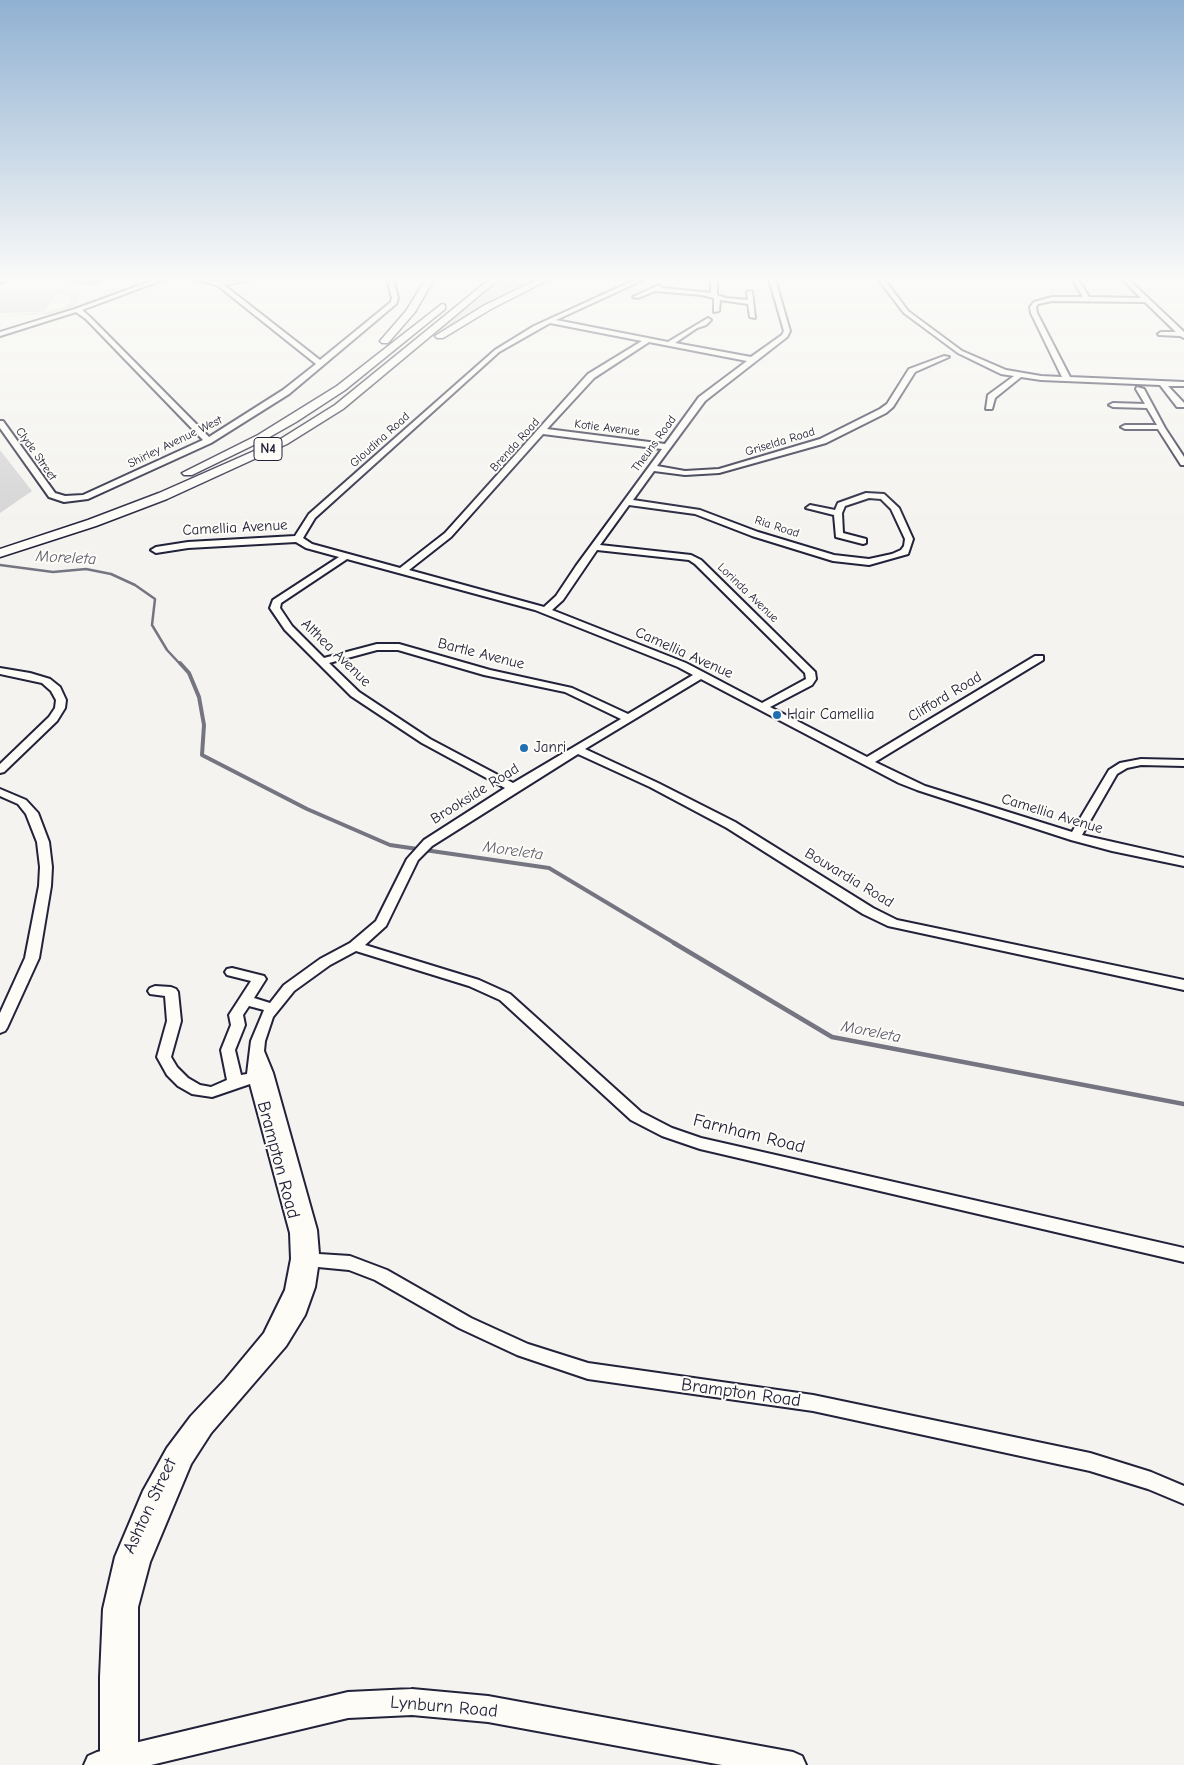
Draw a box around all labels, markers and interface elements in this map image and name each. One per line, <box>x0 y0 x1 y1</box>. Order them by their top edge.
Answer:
street label: Gloudina Road <box>347 409 413 471</box>
street label: Shirley Avenue West <box>125 413 225 471</box>
street label: Theuns Road <box>629 413 679 475</box>
street label: Brenda Road <box>487 415 543 475</box>
street label: Kotie Avenue <box>574 417 640 439</box>
street label: Clyde Street <box>12 425 60 483</box>
street label: Griselda Road <box>743 425 817 459</box>
road number: N4 <box>254 438 282 460</box>
street label: Ria Road <box>753 513 801 541</box>
street label: Camellia Avenue <box>182 516 288 540</box>
water label: Moreleta <box>35 547 97 569</box>
street label: Lorinda Avenue <box>714 560 782 626</box>
street label: Althea Avenue <box>297 615 375 691</box>
street label: Camellia Avenue <box>632 623 736 683</box>
street label: Bartle Avenue <box>436 635 526 673</box>
street label: Clifford Road <box>905 668 985 726</box>
place label: Hair Camellia <box>787 706 875 724</box>
marker: Hair Camellia <box>771 709 783 721</box>
place label: Janri <box>534 739 566 757</box>
marker: Janri <box>518 742 530 754</box>
street label: Brookside Road <box>428 760 522 828</box>
street label: Camellia Avenue <box>999 790 1105 838</box>
water label: Moreleta <box>482 837 544 865</box>
street label: Bouvardia Road <box>801 844 897 912</box>
water label: Moreleta <box>840 1017 902 1047</box>
street label: Brampton Road <box>252 1099 304 1221</box>
street label: Farnham Road <box>691 1110 807 1158</box>
street label: Brampton Road <box>680 1374 802 1412</box>
street label: Ashton Street <box>118 1455 182 1557</box>
street label: Lynburn Road <box>389 1692 499 1722</box>

